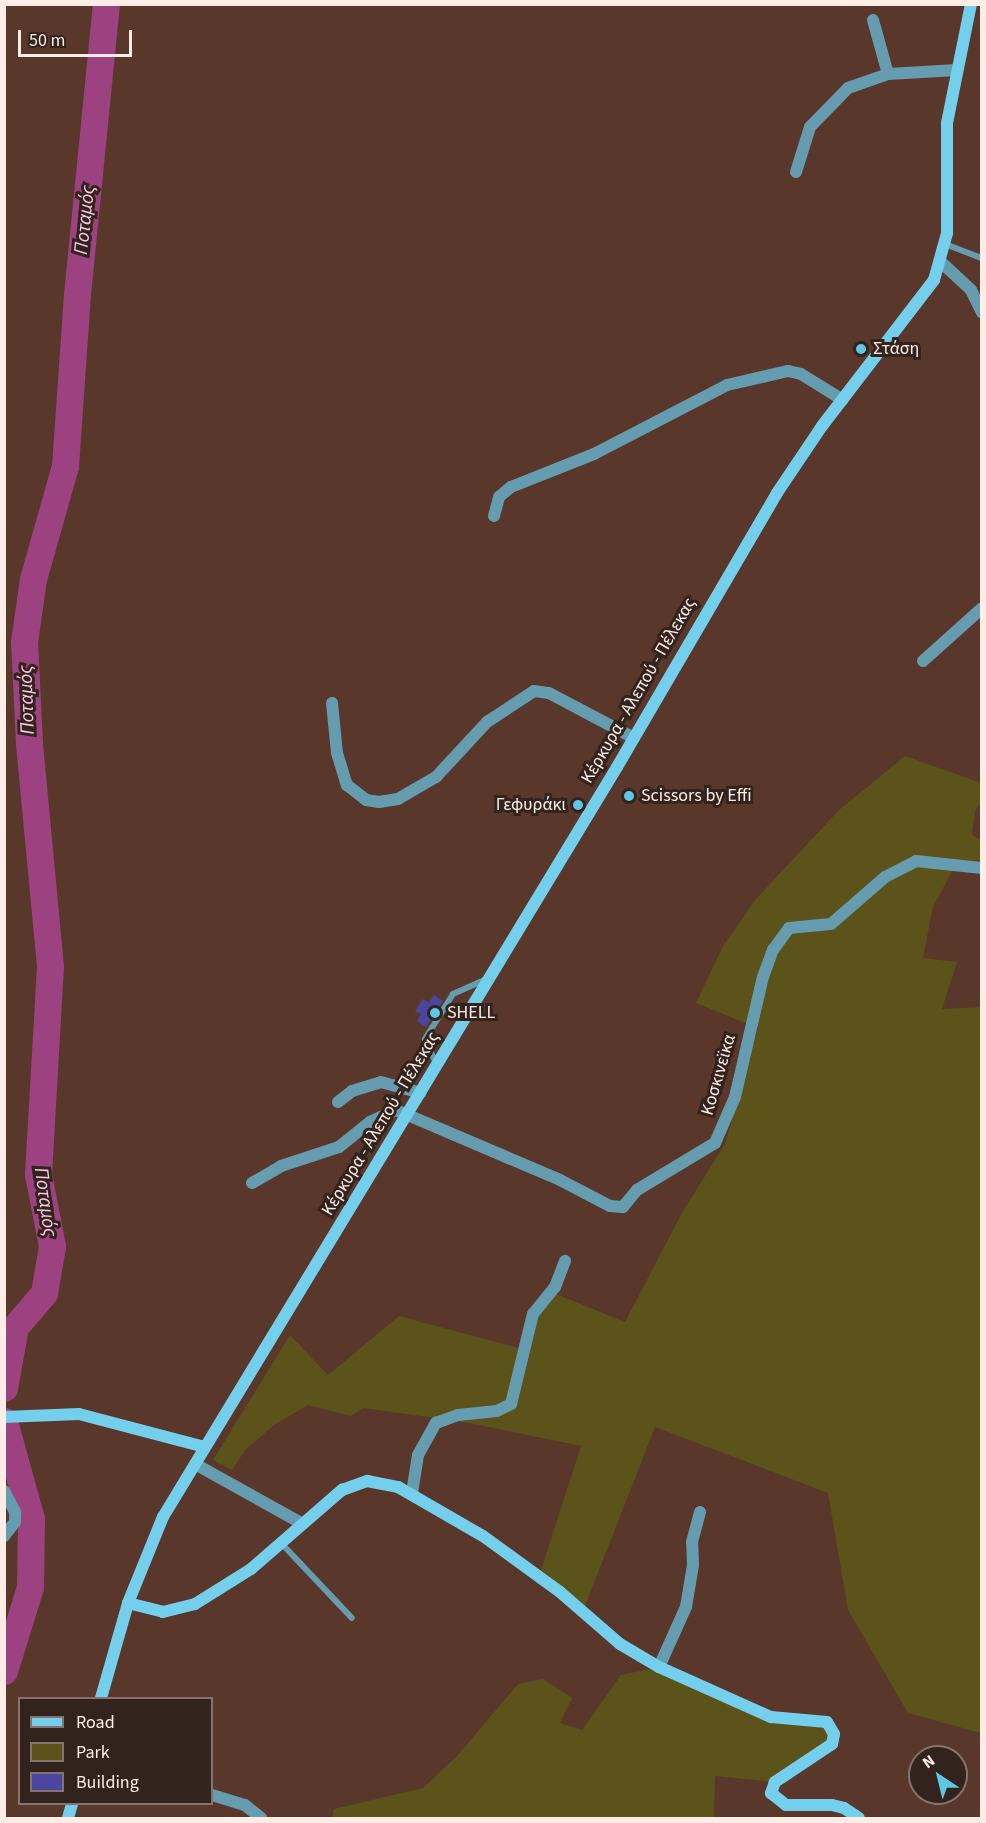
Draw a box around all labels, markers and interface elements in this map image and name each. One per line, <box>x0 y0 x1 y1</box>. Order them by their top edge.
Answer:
scale bar <box>21 18 135 56</box>
text: 50 m <box>29 28 65 53</box>
water label: Ποταμός <box>69 184 101 256</box>
place label: Στάση <box>873 338 919 360</box>
marker: Στάση <box>854 342 868 356</box>
street label: Κέρκυρα - Αλεπού - Πέλεκας <box>577 594 701 788</box>
water label: Ποταμός <box>14 665 40 735</box>
place label: Scissors by Effi <box>641 785 752 807</box>
marker: Scissors by Effi <box>622 789 636 803</box>
place label: Γεφυράκι <box>496 794 566 816</box>
marker: Γεφυράκι <box>571 798 585 812</box>
place label: SHELL <box>447 1002 495 1024</box>
marker: SHELL <box>428 1006 442 1020</box>
street label: Κέρκυρα - Αλεπού - Πέλεκας <box>317 1028 445 1220</box>
street label: Κοσκινεϊκα <box>697 1032 741 1118</box>
water label: Ποταμός <box>28 1166 62 1238</box>
legend <box>18 1697 213 1805</box>
text: Road <box>76 1710 115 1735</box>
text: Park <box>76 1740 110 1765</box>
north arrow <box>908 1745 968 1805</box>
text: N <box>918 1750 939 1774</box>
text: Building <box>76 1770 139 1795</box>

